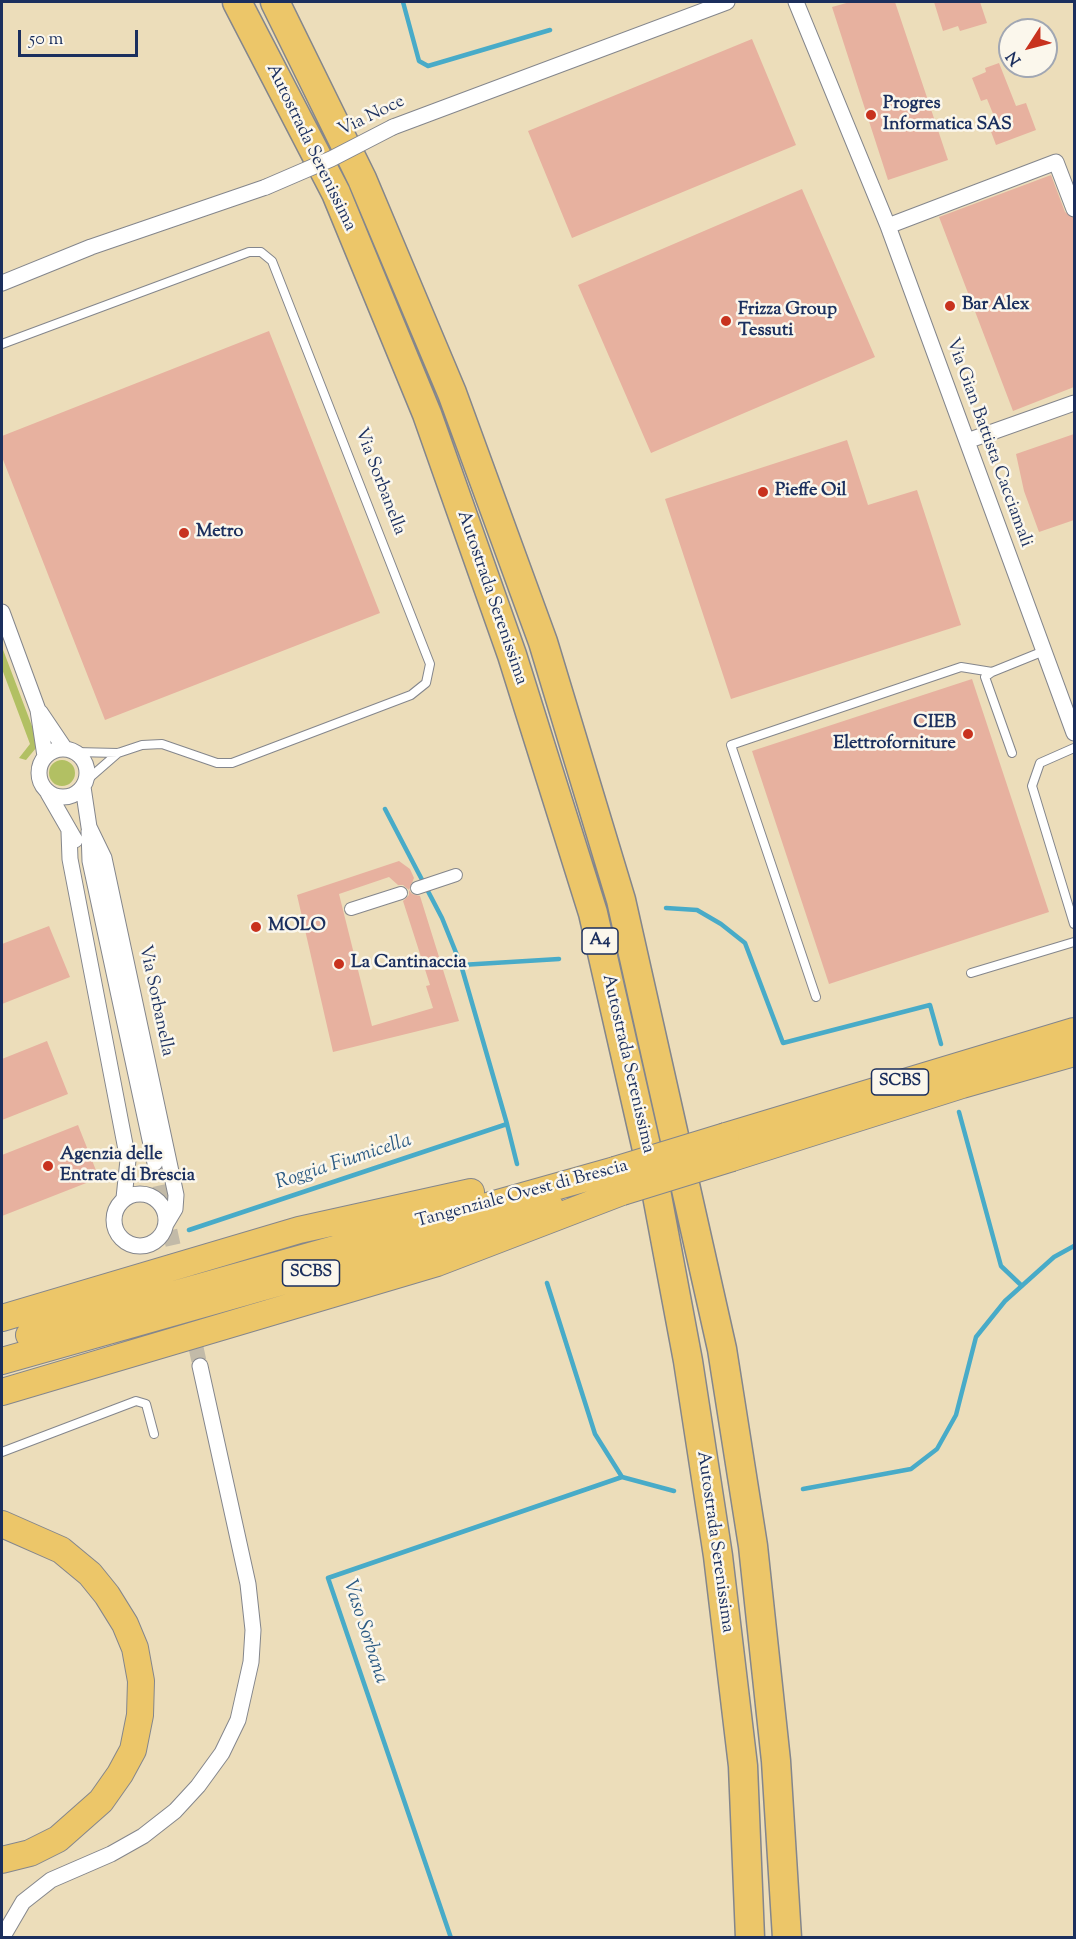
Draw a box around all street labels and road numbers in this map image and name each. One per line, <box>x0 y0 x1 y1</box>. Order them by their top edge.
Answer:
street label: Autostrada Serenissima <box>260 61 360 235</box>
street label: Via Noce <box>335 92 409 142</box>
street label: Via Gian Battista Cacciamali <box>940 336 1036 550</box>
street label: Via Sorbanella <box>349 425 409 539</box>
street label: Autostrada Serenissima <box>451 508 531 688</box>
road number: A4 <box>582 928 618 954</box>
street label: Via Sorbanella <box>133 943 177 1059</box>
street label: Autostrada Serenissima <box>596 972 658 1156</box>
road number: SCBS <box>872 1069 928 1095</box>
street label: Tangenziale Ovest di Brescia <box>414 1156 630 1234</box>
road number: SCBS <box>282 1260 340 1286</box>
street label: Autostrada Serenissima <box>691 1450 737 1634</box>

